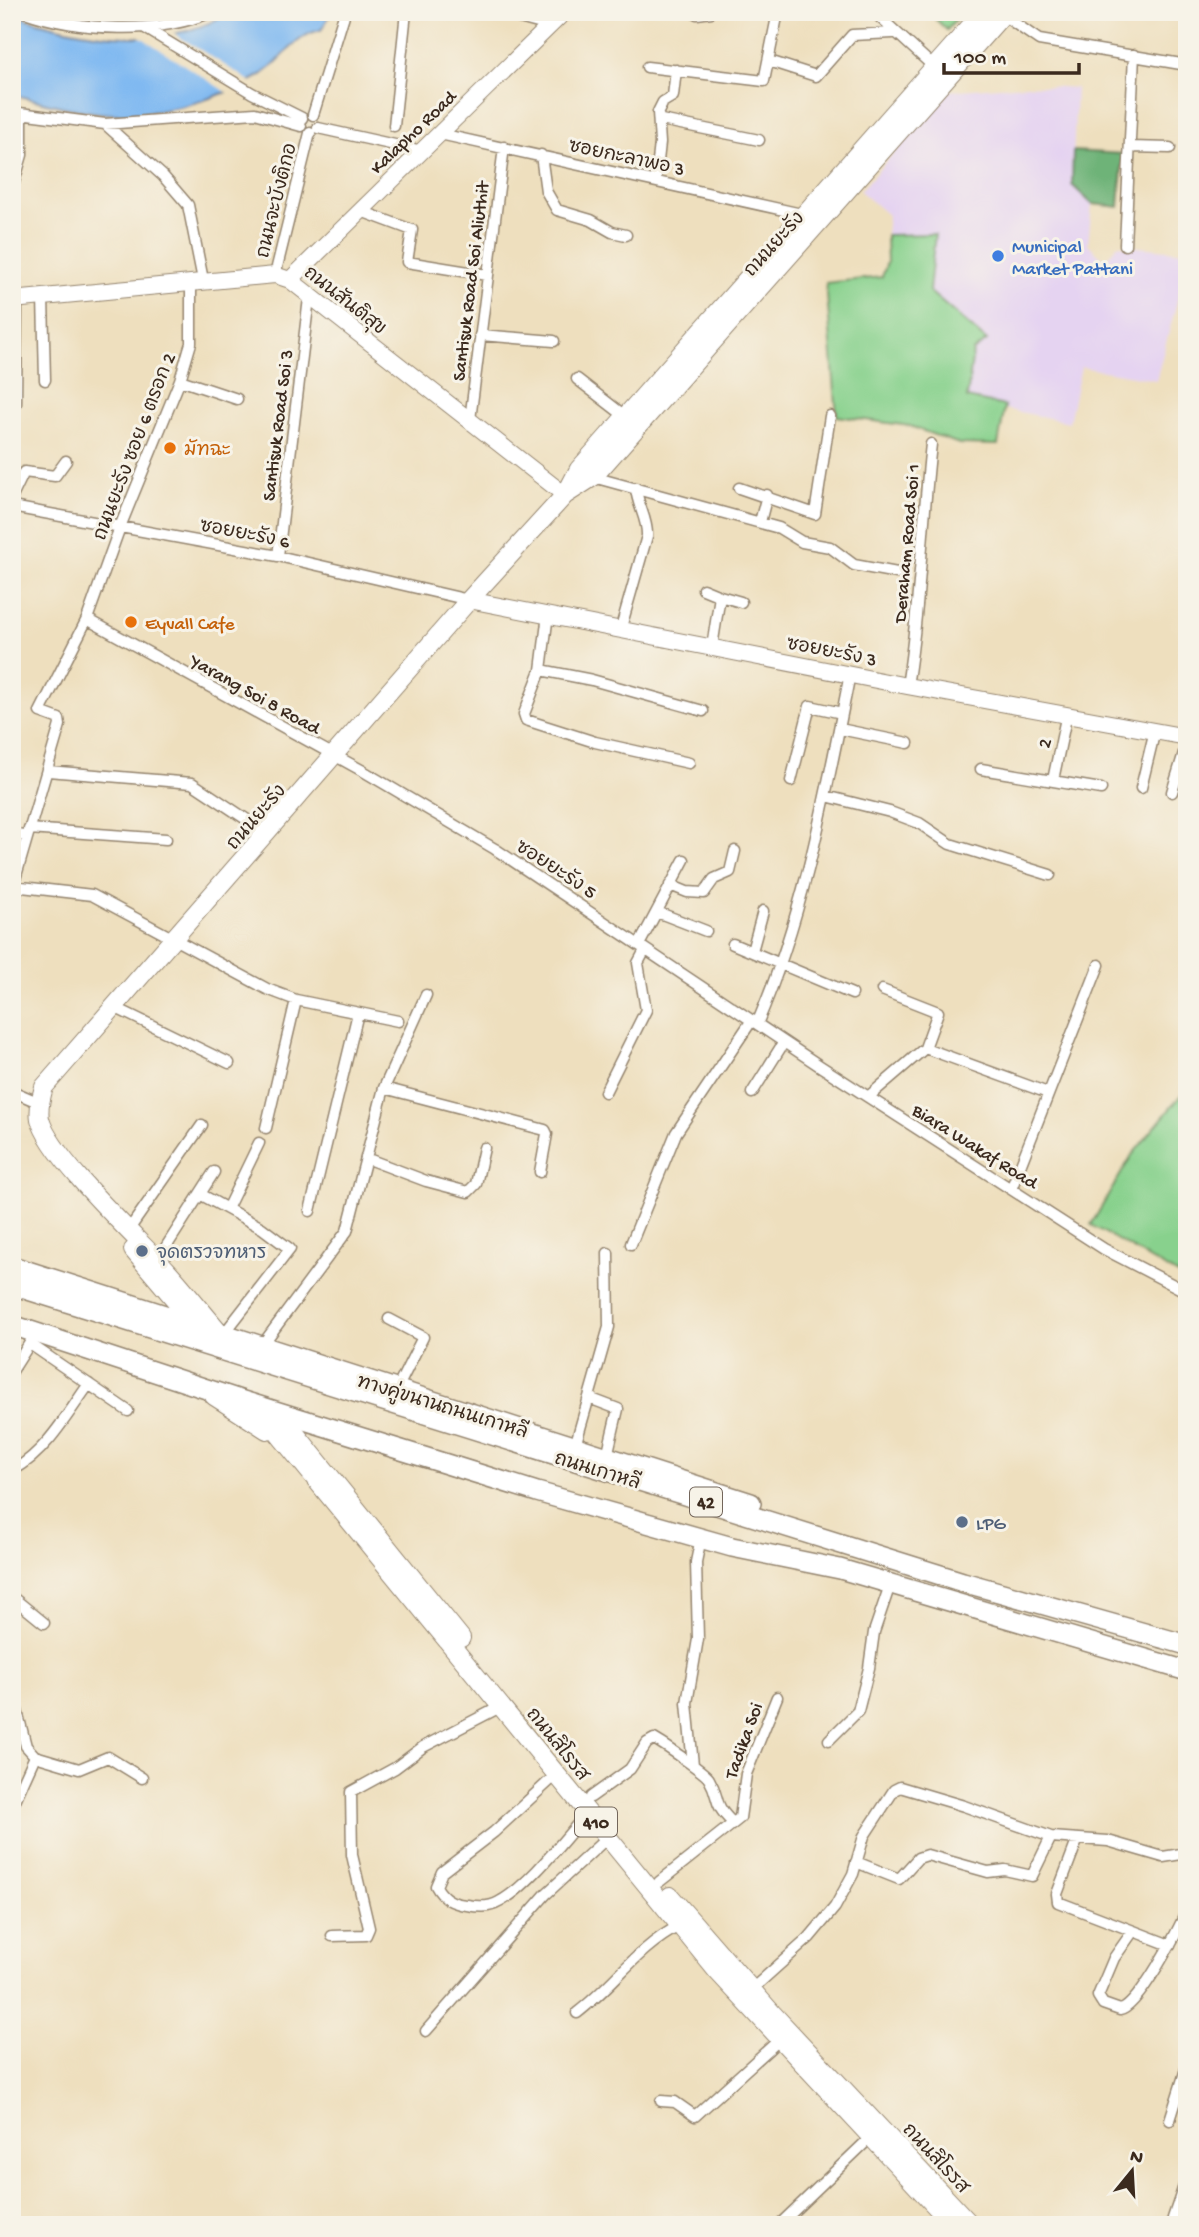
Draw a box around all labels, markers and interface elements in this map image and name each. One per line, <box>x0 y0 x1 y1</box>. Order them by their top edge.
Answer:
scale bar <box>944 32 1078 76</box>
text: 100 m <box>953 47 1006 72</box>
street label: Kalapho Road <box>366 85 464 180</box>
street label: ซอยกะลาพอ 3 <box>566 136 686 183</box>
street label: ถนนจะบังติกอ <box>251 141 304 261</box>
street label: Santisuk Road Soi Aliuthit <box>449 178 496 382</box>
street label: ถนนยะรัง <box>739 207 811 283</box>
place label: Municipal Market Pattani <box>1012 237 1133 282</box>
marker: Municipal Market Pattani <box>990 248 1006 264</box>
street label: ถนนสันติสุข <box>298 261 391 341</box>
street label: Santisuk Road Soi 3 <box>259 348 300 502</box>
street label: ถนนยะรัง ซอย 6 ตรอก 2 <box>88 350 183 544</box>
place label: มัทฉะ <box>184 438 231 463</box>
marker: มัทฉะ <box>162 440 178 456</box>
street label: Deraham Road Soi 1 <box>890 463 927 626</box>
street label: ซอยยะรัง 6 <box>197 513 292 555</box>
marker: Eyvall Cafe <box>123 614 139 630</box>
place label: Eyvall Cafe <box>145 614 235 637</box>
street label: ซอยยะรัง 3 <box>784 631 879 673</box>
street label: Yarang Soi 8 Road <box>184 650 325 742</box>
street label: 2 <box>1034 737 1059 751</box>
street label: ถนนยะรัง <box>221 779 292 856</box>
street label: ซอยยะรัง 5 <box>510 835 601 906</box>
street label: Biara Wakaf Road <box>906 1100 1043 1197</box>
marker: จุดตรวจทหาร <box>134 1243 150 1259</box>
place label: จุดตรวจทหาร <box>156 1243 266 1266</box>
street label: ทางคู่ขนานถนนเกาหลี <box>354 1369 531 1445</box>
street label: ถนนเกาหลี <box>551 1446 644 1496</box>
road number: 42 <box>690 1488 722 1517</box>
marker: LPG <box>954 1514 970 1530</box>
place label: LPG <box>976 1514 1006 1537</box>
street label: Tadika Soi <box>721 1700 770 1783</box>
street label: ถนนสิโรรส <box>520 1702 597 1787</box>
road number: 410 <box>575 1808 617 1836</box>
street label: ถนนสิโรรส <box>896 2117 976 2200</box>
north arrow <box>1098 2136 1168 2206</box>
text: N <box>1127 2145 1146 2171</box>

